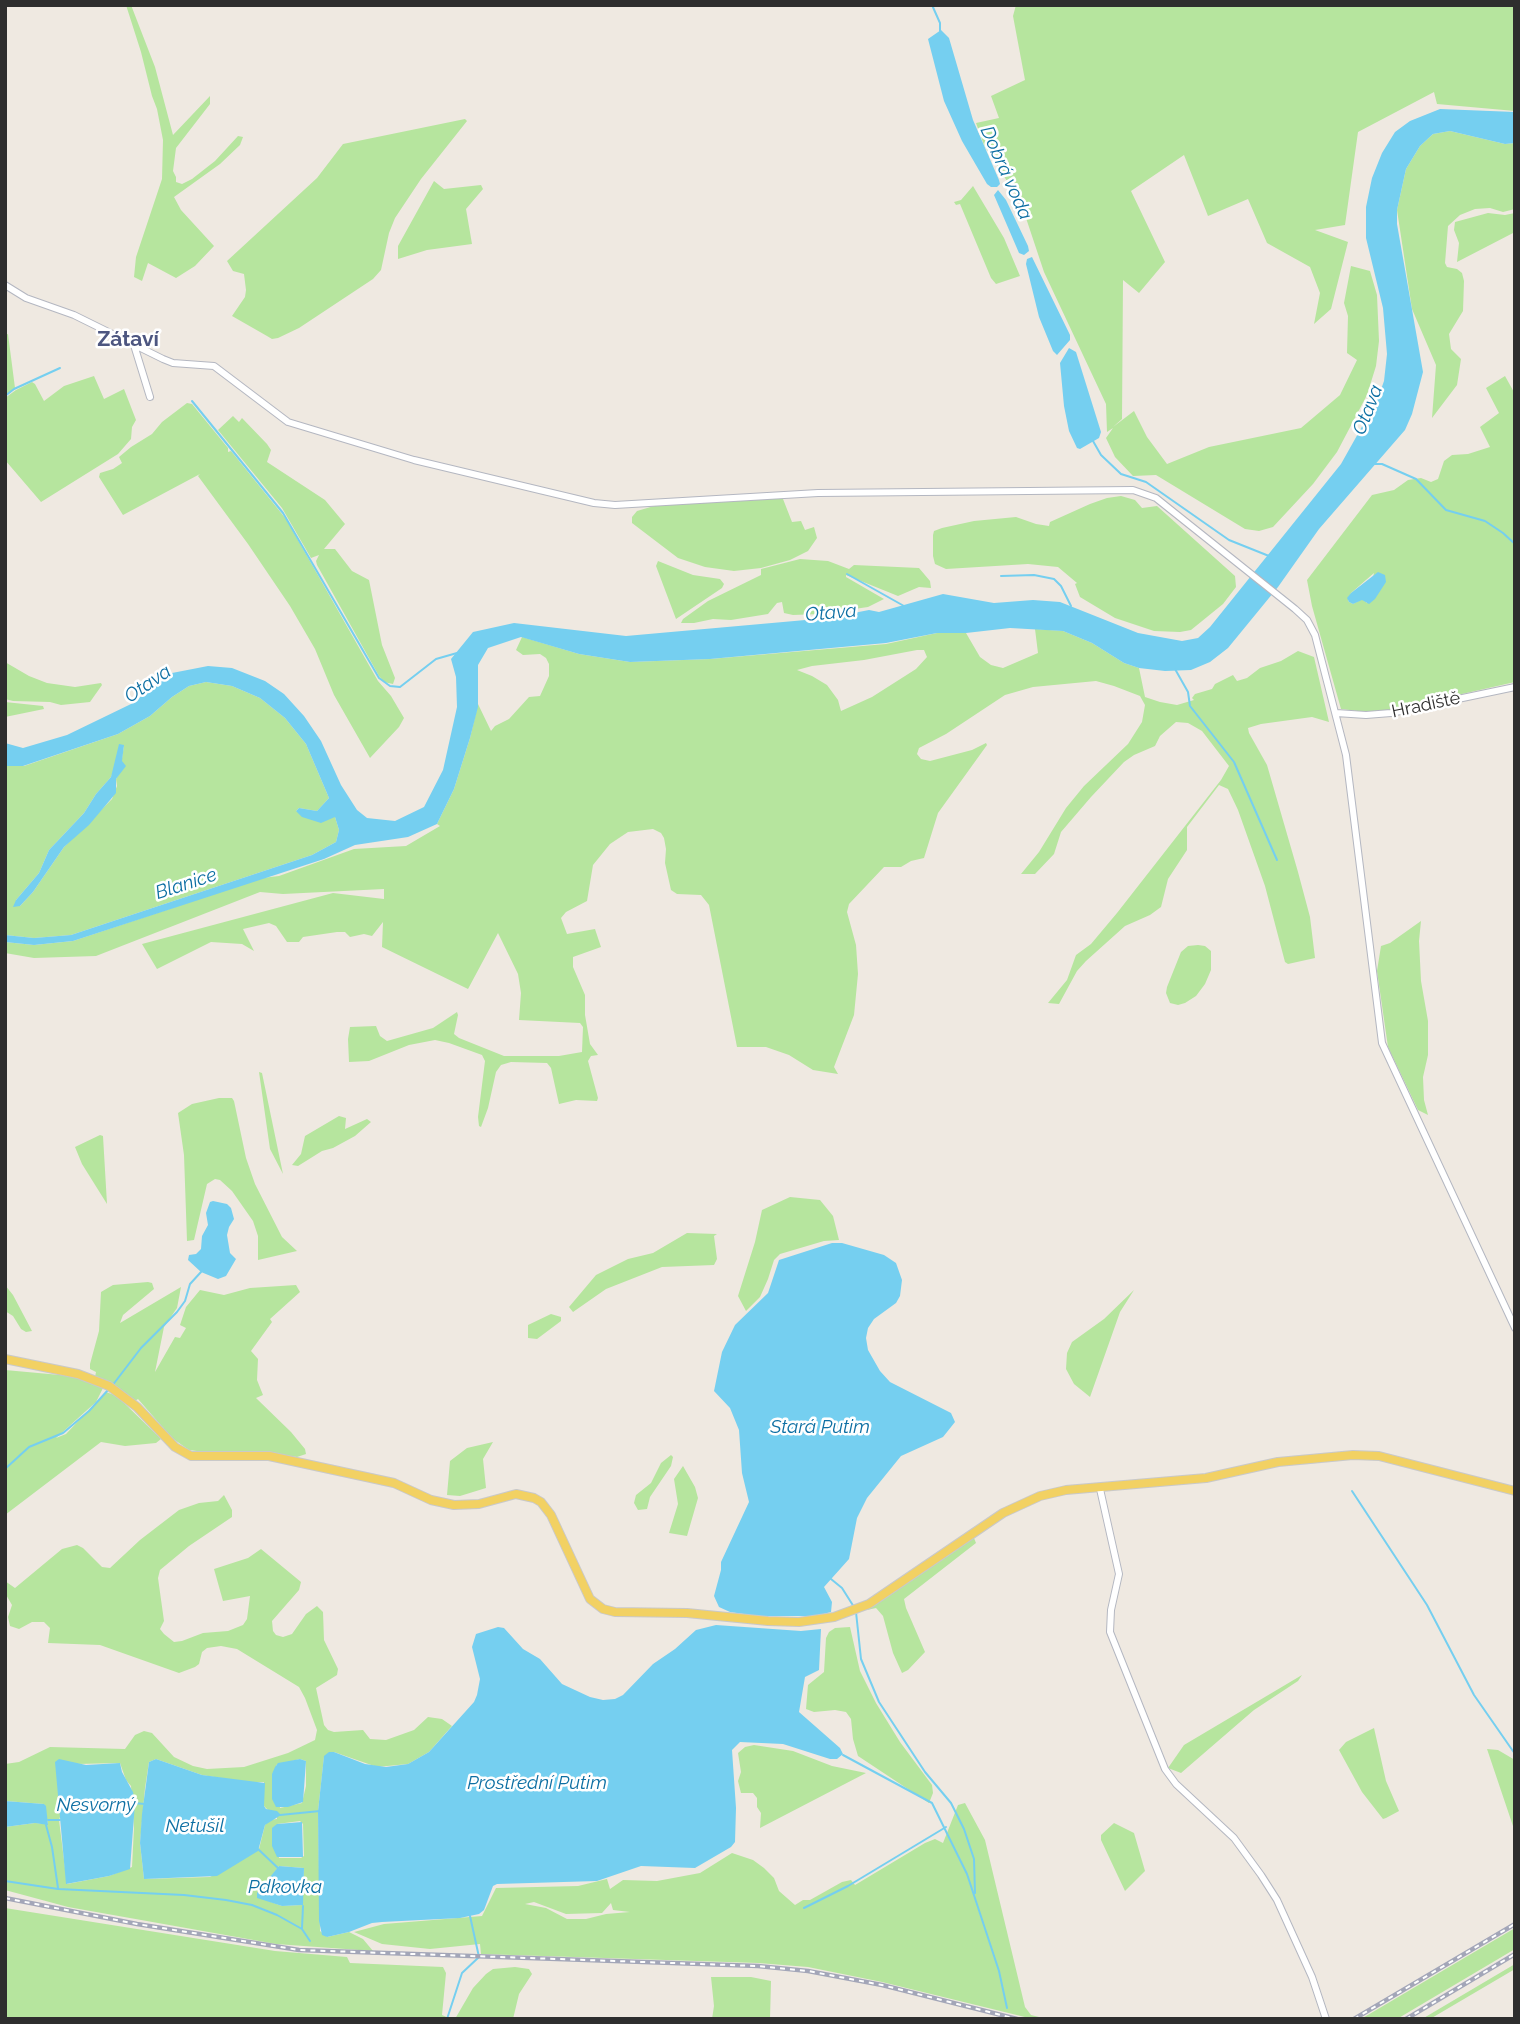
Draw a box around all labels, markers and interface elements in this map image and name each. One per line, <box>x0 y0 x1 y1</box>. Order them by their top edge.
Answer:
water label: Dobrá voda <box>975 123 1037 223</box>
district label: Zátaví <box>97 327 159 353</box>
water label: Otava <box>1348 382 1388 438</box>
water label: Otava <box>804 599 858 627</box>
water label: Otava <box>120 660 176 708</box>
street label: Hradiště <box>1390 687 1462 723</box>
water label: Blanice <box>152 863 220 905</box>
water label: Stará Putim <box>770 1416 870 1438</box>
water label: Prostřední Putim <box>467 1772 607 1794</box>
water label: Nesvorný <box>57 1794 135 1816</box>
water label: Netušil <box>166 1815 224 1837</box>
water label: Pdkovka <box>248 1876 322 1898</box>

